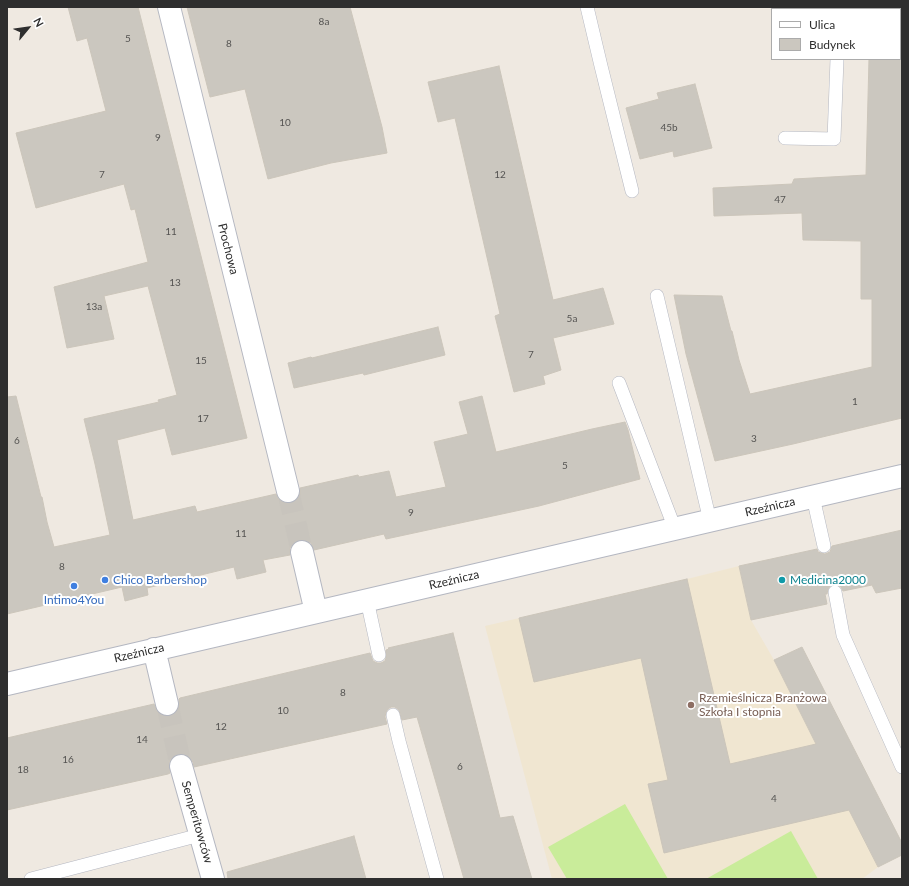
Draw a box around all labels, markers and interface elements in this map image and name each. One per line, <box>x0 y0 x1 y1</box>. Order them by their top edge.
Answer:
north arrow <box>8 8 48 48</box>
legend <box>771 8 901 60</box>
text: N <box>31 15 47 29</box>
house number: 8a <box>319 16 329 28</box>
text: Ulica <box>809 17 835 32</box>
house number: 5 <box>125 33 131 45</box>
text: Budynek <box>809 37 855 52</box>
house number: 8 <box>226 38 232 50</box>
house number: 10 <box>279 117 291 129</box>
house number: 45b <box>660 122 678 134</box>
house number: 9 <box>155 132 161 144</box>
house number: 7 <box>99 169 105 181</box>
house number: 12 <box>494 169 506 181</box>
house number: 47 <box>774 194 786 206</box>
street label: Prochowa <box>215 222 241 276</box>
house number: 11 <box>165 226 177 238</box>
house number: 13 <box>169 277 181 289</box>
house number: 13a <box>86 301 102 313</box>
house number: 5a <box>567 313 577 325</box>
house number: 7 <box>528 349 534 361</box>
house number: 15 <box>195 355 207 367</box>
house number: 1 <box>852 396 858 408</box>
house number: 17 <box>197 413 209 425</box>
house number: 3 <box>751 433 757 445</box>
house number: 6 <box>14 435 20 447</box>
house number: 5 <box>562 460 568 472</box>
street label: Rzeźnicza <box>743 494 797 520</box>
house number: 9 <box>408 507 414 519</box>
house number: 11 <box>235 528 247 540</box>
house number: 8 <box>59 561 65 573</box>
street label: Rzeźnicza <box>427 567 481 593</box>
place label: Chico Barbershop <box>113 573 207 587</box>
place label: Medicina2000 <box>790 573 866 587</box>
marker: Chico Barbershop <box>100 575 110 585</box>
marker: Medicina2000 <box>777 575 787 585</box>
marker: Intimo4You <box>69 581 79 591</box>
place label: Intimo4You <box>44 593 104 607</box>
street label: Rzeźnicza <box>112 640 166 666</box>
house number: 8 <box>340 687 346 699</box>
place label: Rzemieślnicza Branżowa Szkoła I stopnia <box>699 691 827 719</box>
marker: Rzemieślnicza Branżowa Szkoła I stopnia <box>686 700 696 710</box>
house number: 10 <box>277 705 289 717</box>
house number: 12 <box>215 721 227 733</box>
house number: 14 <box>136 734 148 746</box>
house number: 16 <box>62 754 74 766</box>
house number: 6 <box>457 761 463 773</box>
house number: 18 <box>17 764 29 776</box>
street label: Semperitowców <box>178 779 216 865</box>
house number: 4 <box>771 793 777 805</box>

